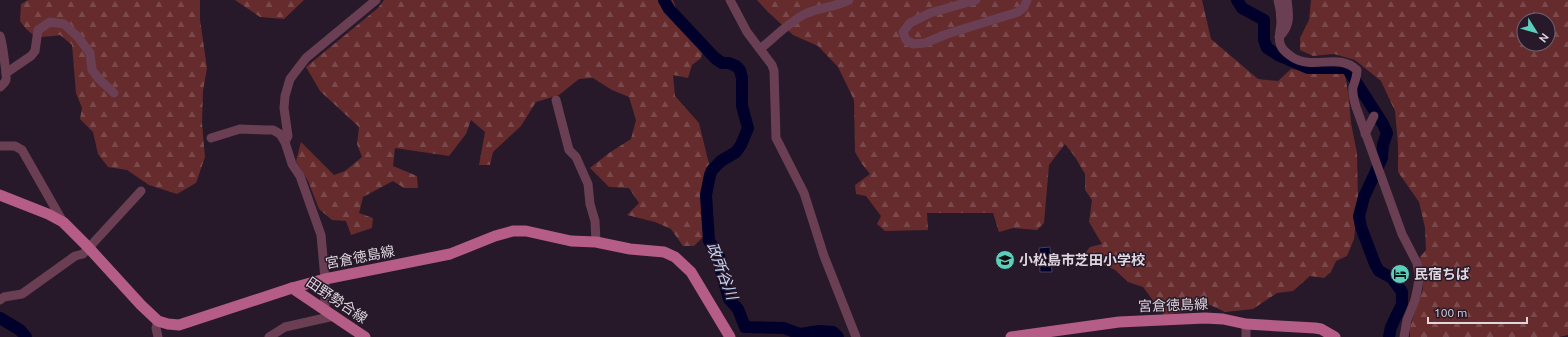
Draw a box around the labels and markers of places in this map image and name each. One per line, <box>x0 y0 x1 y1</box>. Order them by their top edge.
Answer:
school or university icon: 小松島市芝田小学校 <box>994 249 1016 271</box>
place label: 小松島市芝田小学校 <box>1019 252 1145 268</box>
hotel icon: 民宿ちば <box>1389 263 1411 285</box>
place label: 民宿ちば <box>1414 266 1470 282</box>

